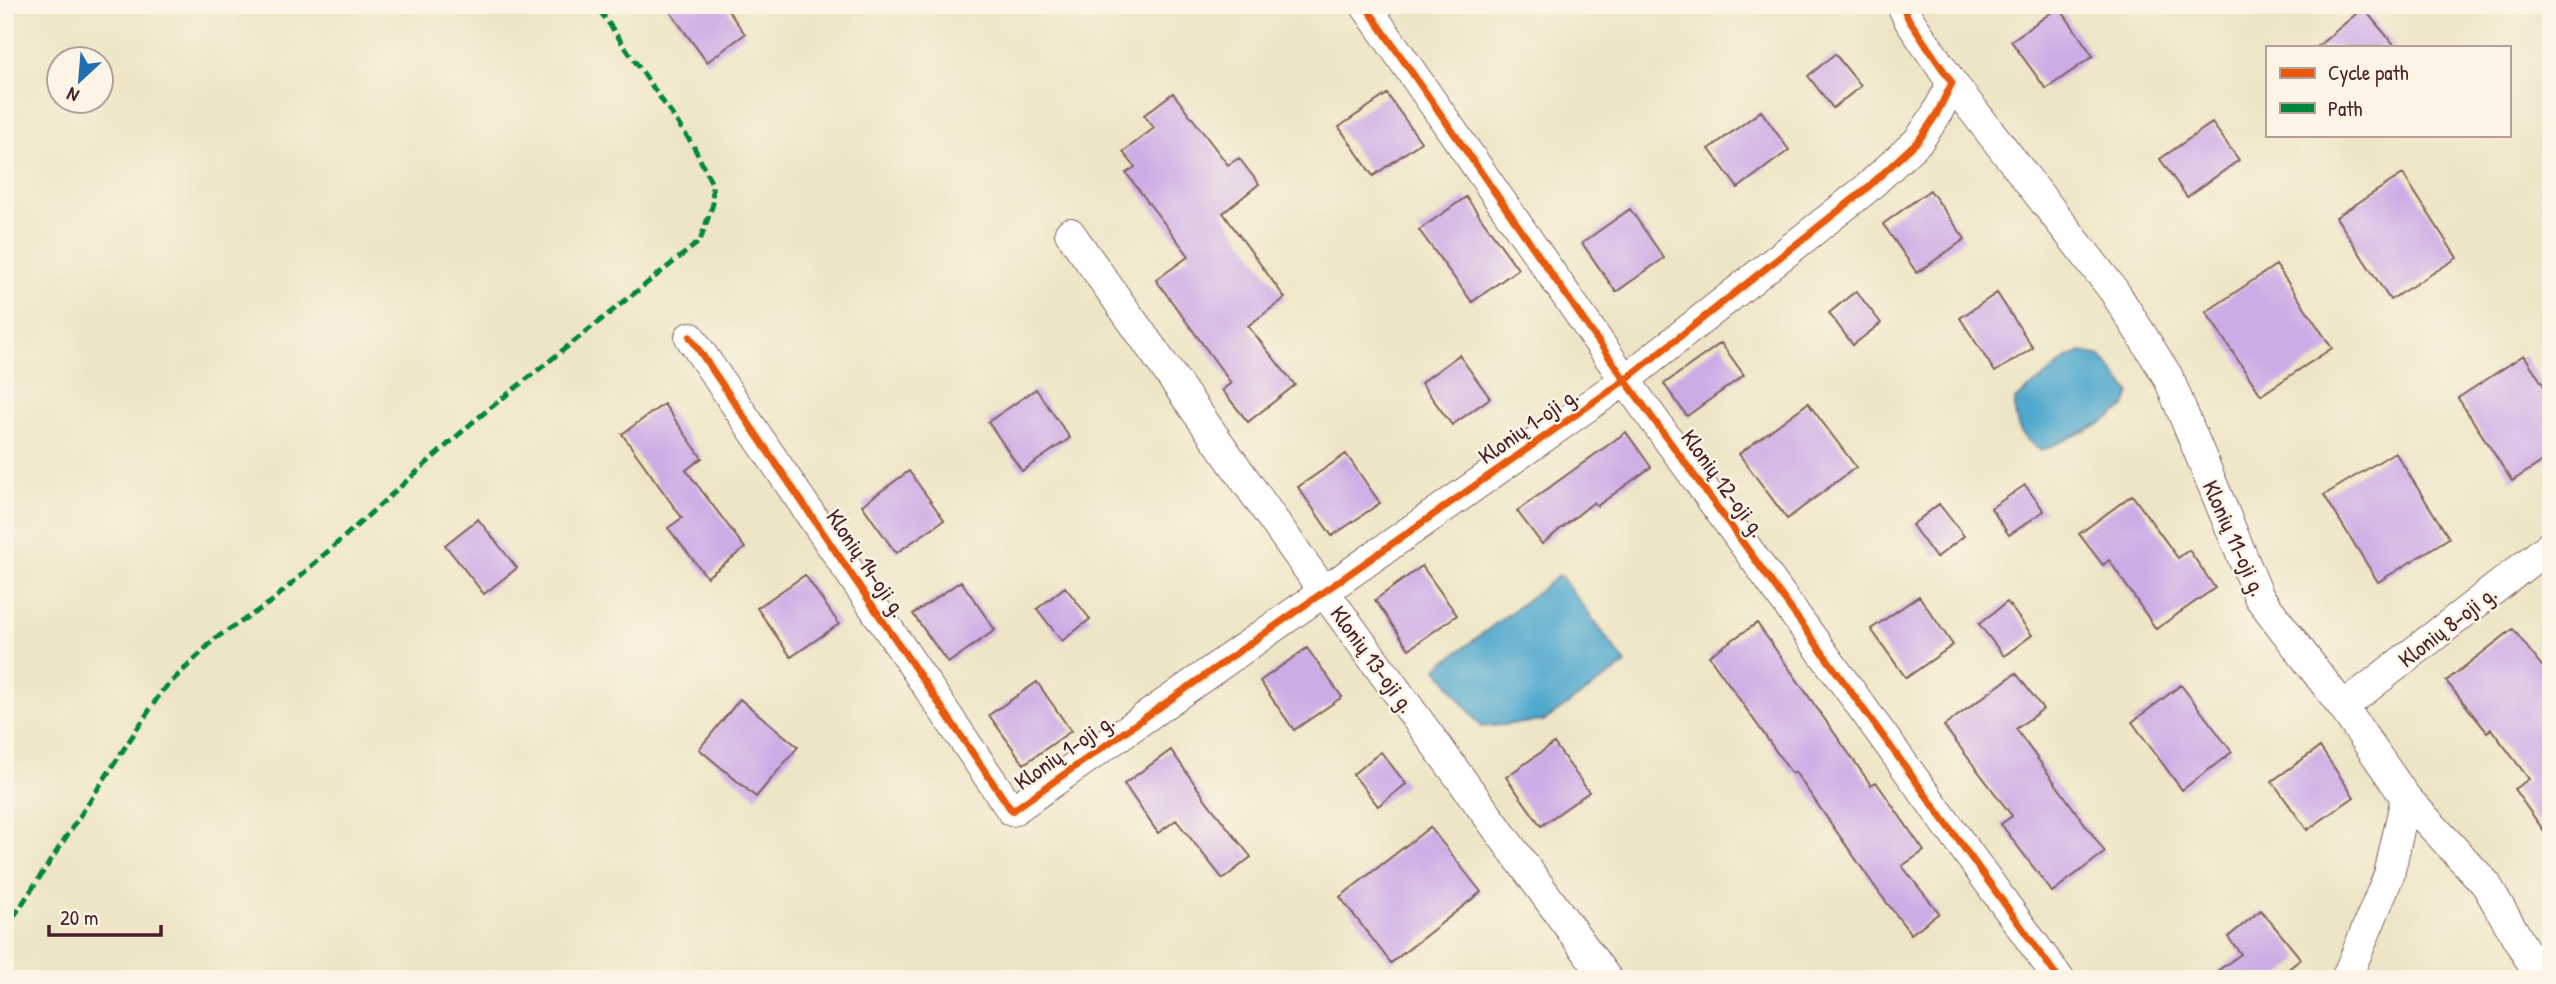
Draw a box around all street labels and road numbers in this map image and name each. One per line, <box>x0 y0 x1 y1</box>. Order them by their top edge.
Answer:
street label: Klonių 1-oji g. <box>1472 379 1584 471</box>
street label: Klonių 12-oji g. <box>1674 423 1774 543</box>
street label: Klonių 11-oji g. <box>2196 475 2274 601</box>
street label: Klonių 14-oji g. <box>819 503 915 623</box>
street label: Klonių 8-oji g. <box>2391 578 2503 674</box>
street label: Klonių 13-oji g. <box>1324 599 1422 719</box>
street label: Klonių 1-oji g. <box>1008 705 1120 797</box>

